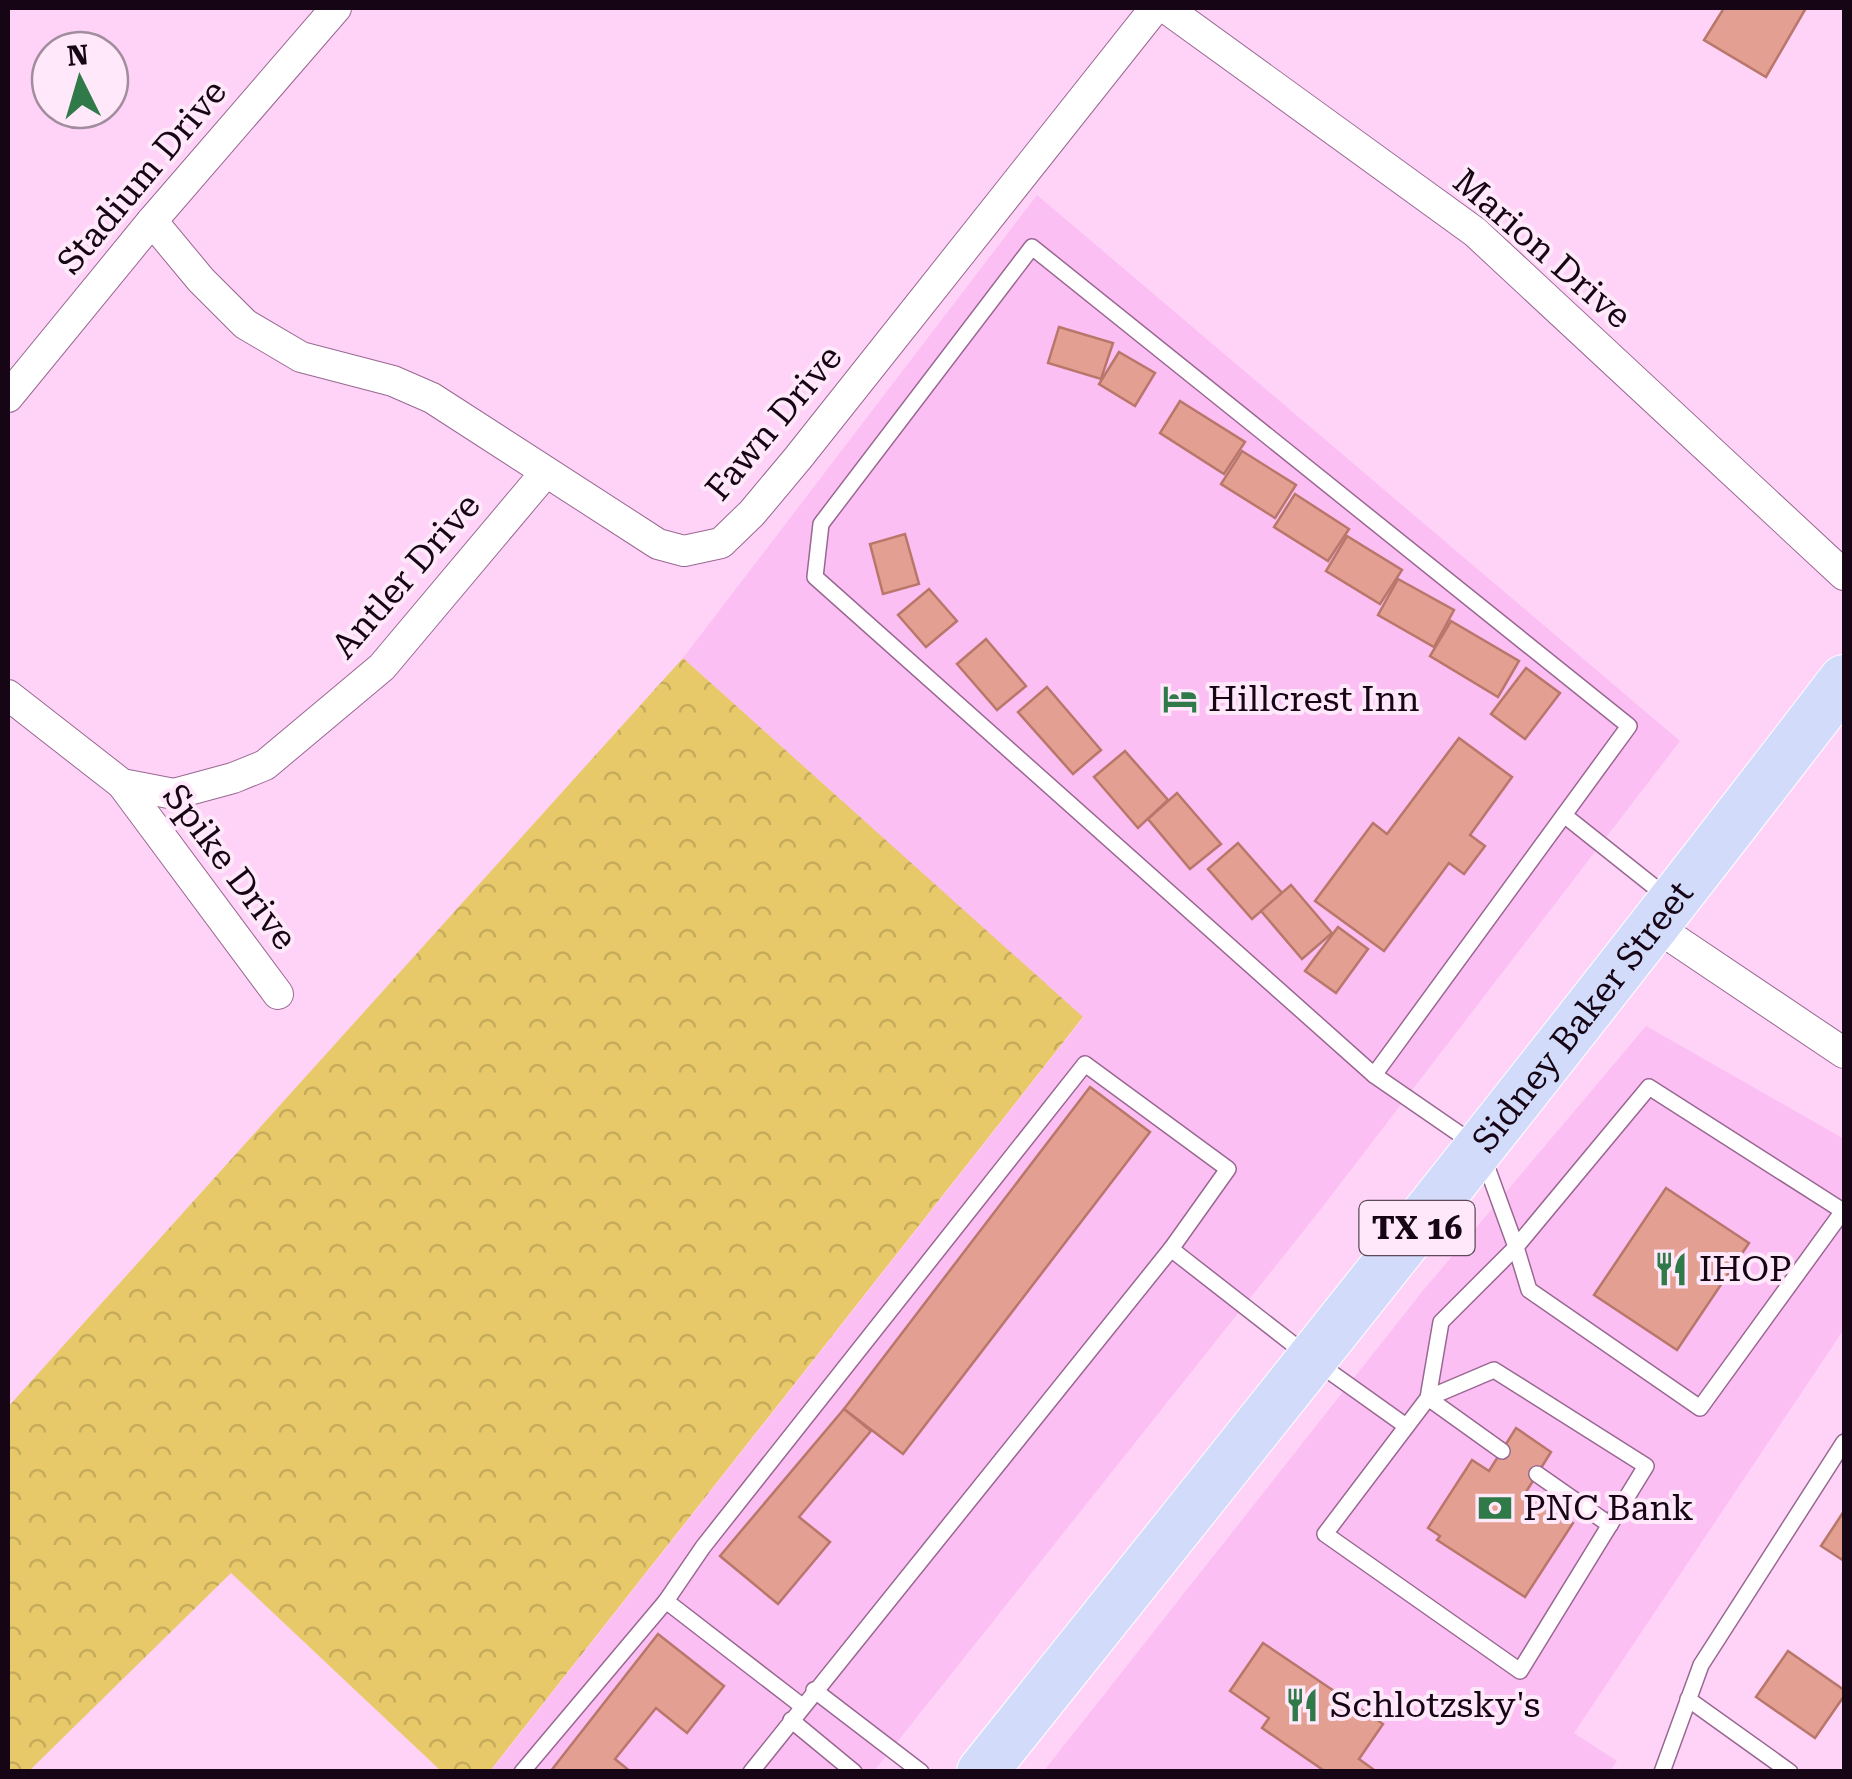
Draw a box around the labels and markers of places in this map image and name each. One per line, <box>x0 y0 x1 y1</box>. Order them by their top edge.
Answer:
place label: Hillcrest Inn <box>1208 679 1420 720</box>
hotel icon: Hillcrest Inn <box>1161 680 1199 718</box>
place label: IHOP <box>1699 1249 1792 1290</box>
restaurant icon: IHOP <box>1652 1250 1690 1288</box>
place label: PNC Bank <box>1523 1488 1694 1529</box>
bank icon: PNC Bank <box>1476 1489 1514 1527</box>
place label: Schlotzsky's <box>1330 1685 1540 1726</box>
restaurant icon: Schlotzsky's <box>1283 1686 1321 1724</box>

